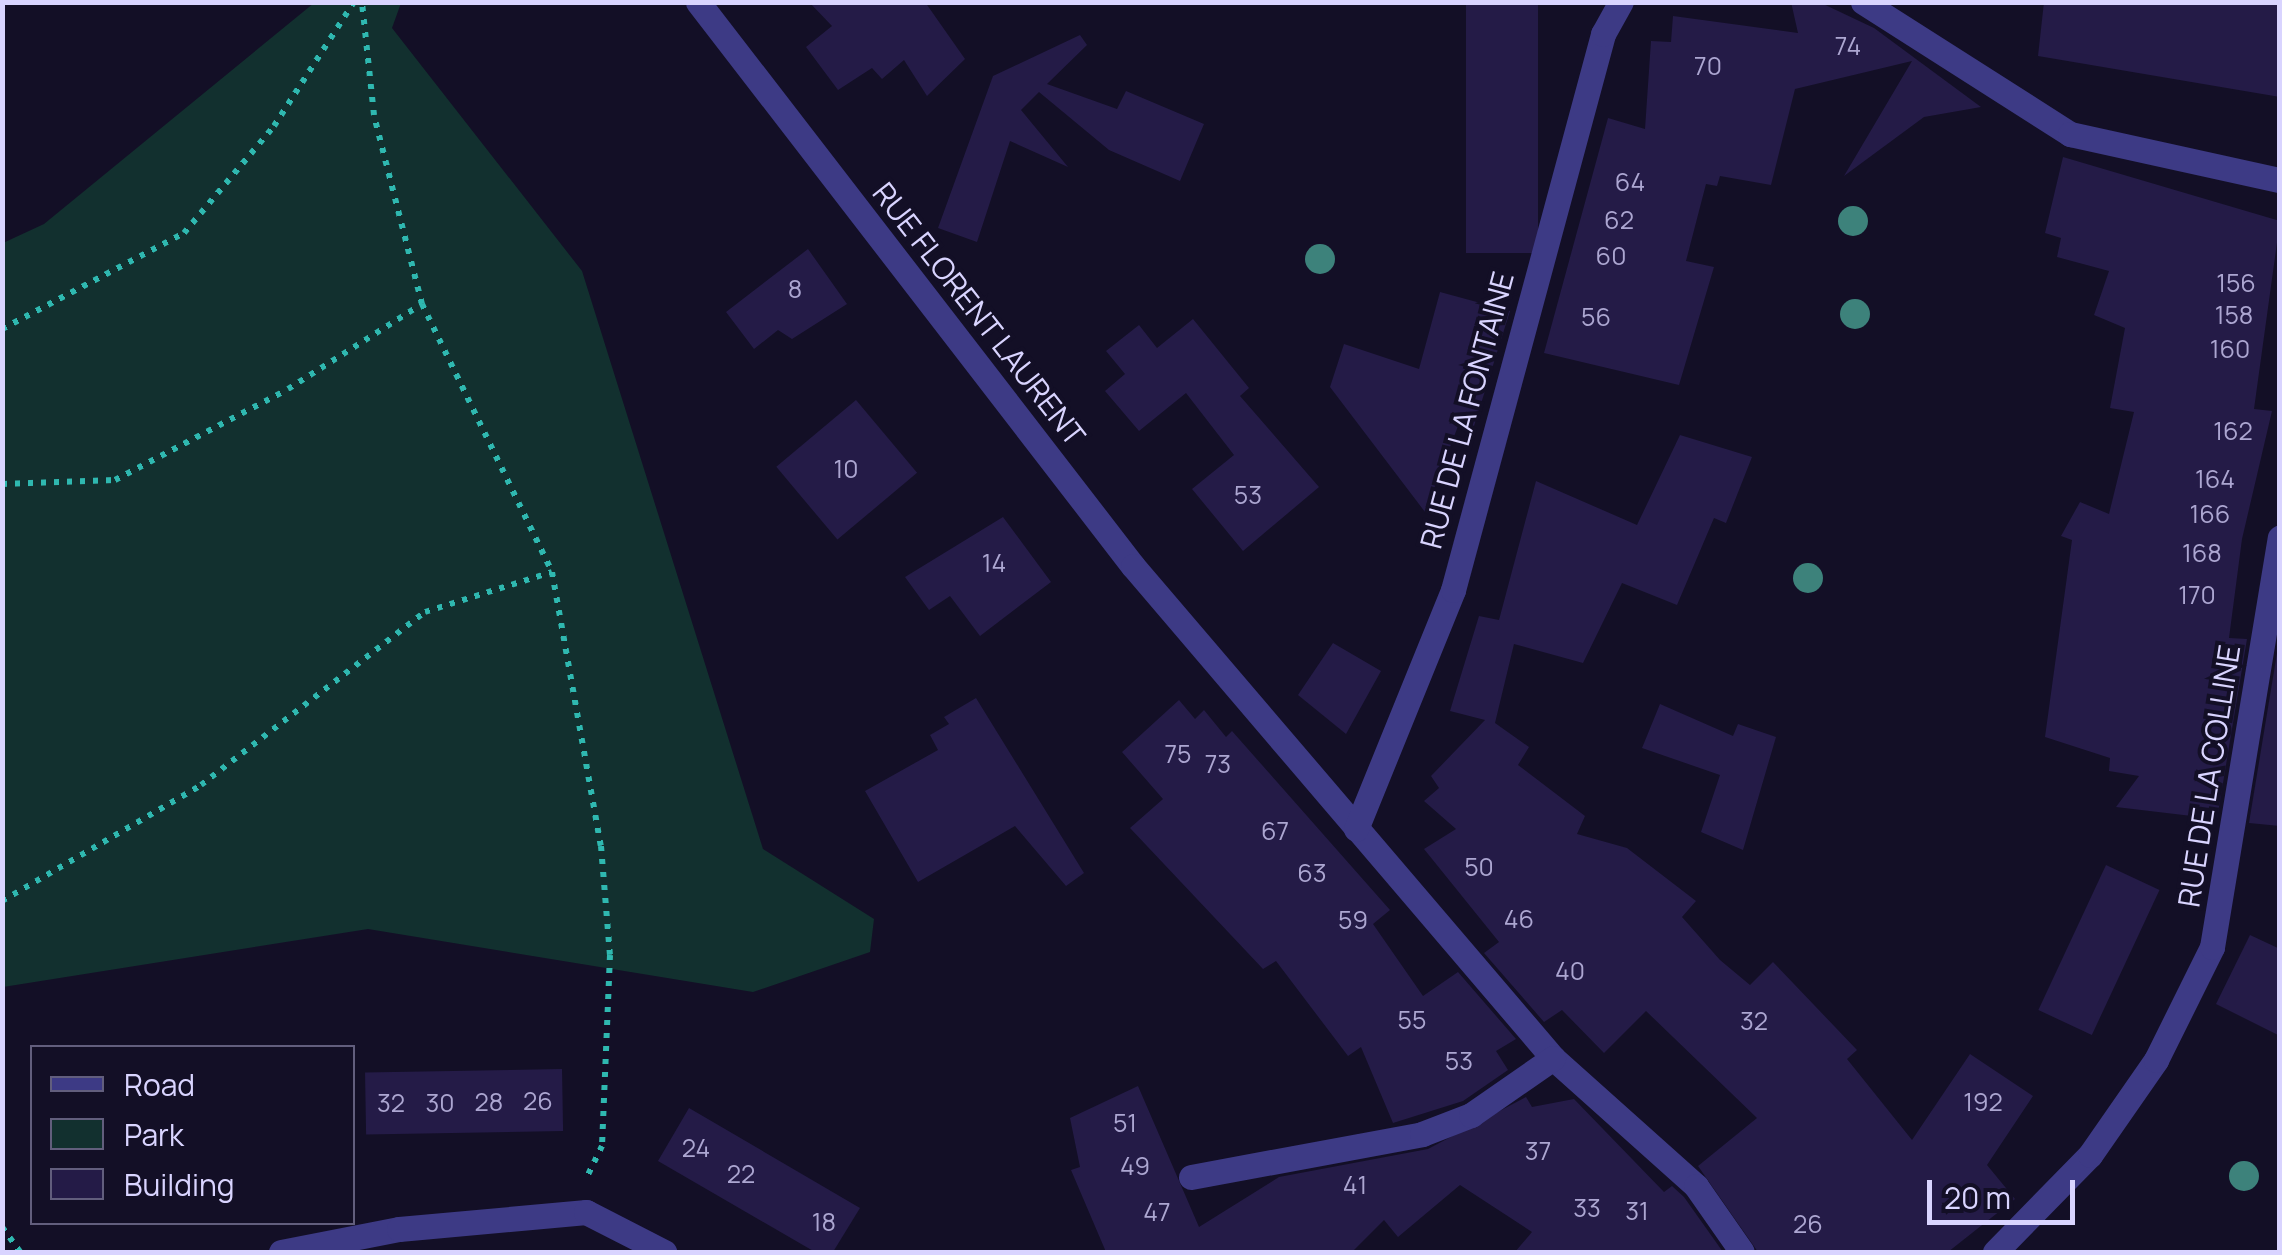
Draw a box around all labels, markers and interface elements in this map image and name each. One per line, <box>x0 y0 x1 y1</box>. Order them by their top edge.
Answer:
house number: 74 <box>1835 31 1861 61</box>
house number: 70 <box>1694 51 1722 81</box>
house number: 64 <box>1615 167 1645 197</box>
street label: RUE FLORENT LAURENT <box>865 175 1093 453</box>
house number: 62 <box>1604 205 1634 235</box>
house number: 60 <box>1596 241 1626 271</box>
street label: RUE DE LA FONTAINE <box>1413 268 1521 552</box>
house number: 156 <box>2216 268 2256 298</box>
house number: 8 <box>788 274 802 304</box>
house number: 158 <box>2215 300 2253 330</box>
house number: 56 <box>1581 302 1611 332</box>
house number: 160 <box>2210 334 2250 364</box>
house number: 162 <box>2213 416 2253 446</box>
house number: 10 <box>834 454 858 484</box>
house number: 164 <box>2195 464 2235 494</box>
house number: 53 <box>1234 480 1262 510</box>
house number: 166 <box>2190 499 2230 529</box>
house number: 168 <box>2182 538 2222 568</box>
house number: 14 <box>982 548 1006 578</box>
house number: 170 <box>2178 580 2216 610</box>
street label: RUE DE LA COLLINE <box>2170 642 2248 910</box>
house number: 75 <box>1165 739 1191 769</box>
house number: 73 <box>1205 749 1231 779</box>
house number: 67 <box>1261 816 1289 846</box>
house number: 50 <box>1464 852 1494 882</box>
house number: 63 <box>1297 858 1327 888</box>
house number: 46 <box>1504 904 1534 934</box>
house number: 59 <box>1338 905 1368 935</box>
house number: 40 <box>1555 956 1585 986</box>
house number: 55 <box>1398 1005 1426 1035</box>
house number: 32 <box>1740 1006 1768 1036</box>
legend <box>30 1045 355 1225</box>
house number: 53 <box>1445 1046 1473 1076</box>
text: Road <box>124 1064 195 1105</box>
house number: 26 <box>523 1086 553 1116</box>
house number: 28 <box>475 1087 503 1117</box>
house number: 192 <box>1963 1087 2003 1117</box>
house number: 32 <box>377 1088 405 1118</box>
house number: 30 <box>425 1088 455 1118</box>
house number: 51 <box>1113 1108 1137 1138</box>
text: Park <box>124 1114 184 1155</box>
house number: 24 <box>682 1133 710 1163</box>
house number: 37 <box>1525 1136 1551 1166</box>
house number: 49 <box>1120 1151 1150 1181</box>
house number: 22 <box>727 1159 755 1189</box>
scale bar <box>1932 1160 2080 1222</box>
text: Building <box>124 1164 235 1205</box>
house number: 41 <box>1343 1170 1367 1200</box>
text: 20 m <box>1944 1177 2011 1218</box>
house number: 33 <box>1573 1193 1601 1223</box>
house number: 31 <box>1625 1196 1649 1226</box>
house number: 47 <box>1143 1197 1171 1227</box>
house number: 18 <box>812 1207 836 1237</box>
house number: 26 <box>1793 1209 1823 1239</box>

